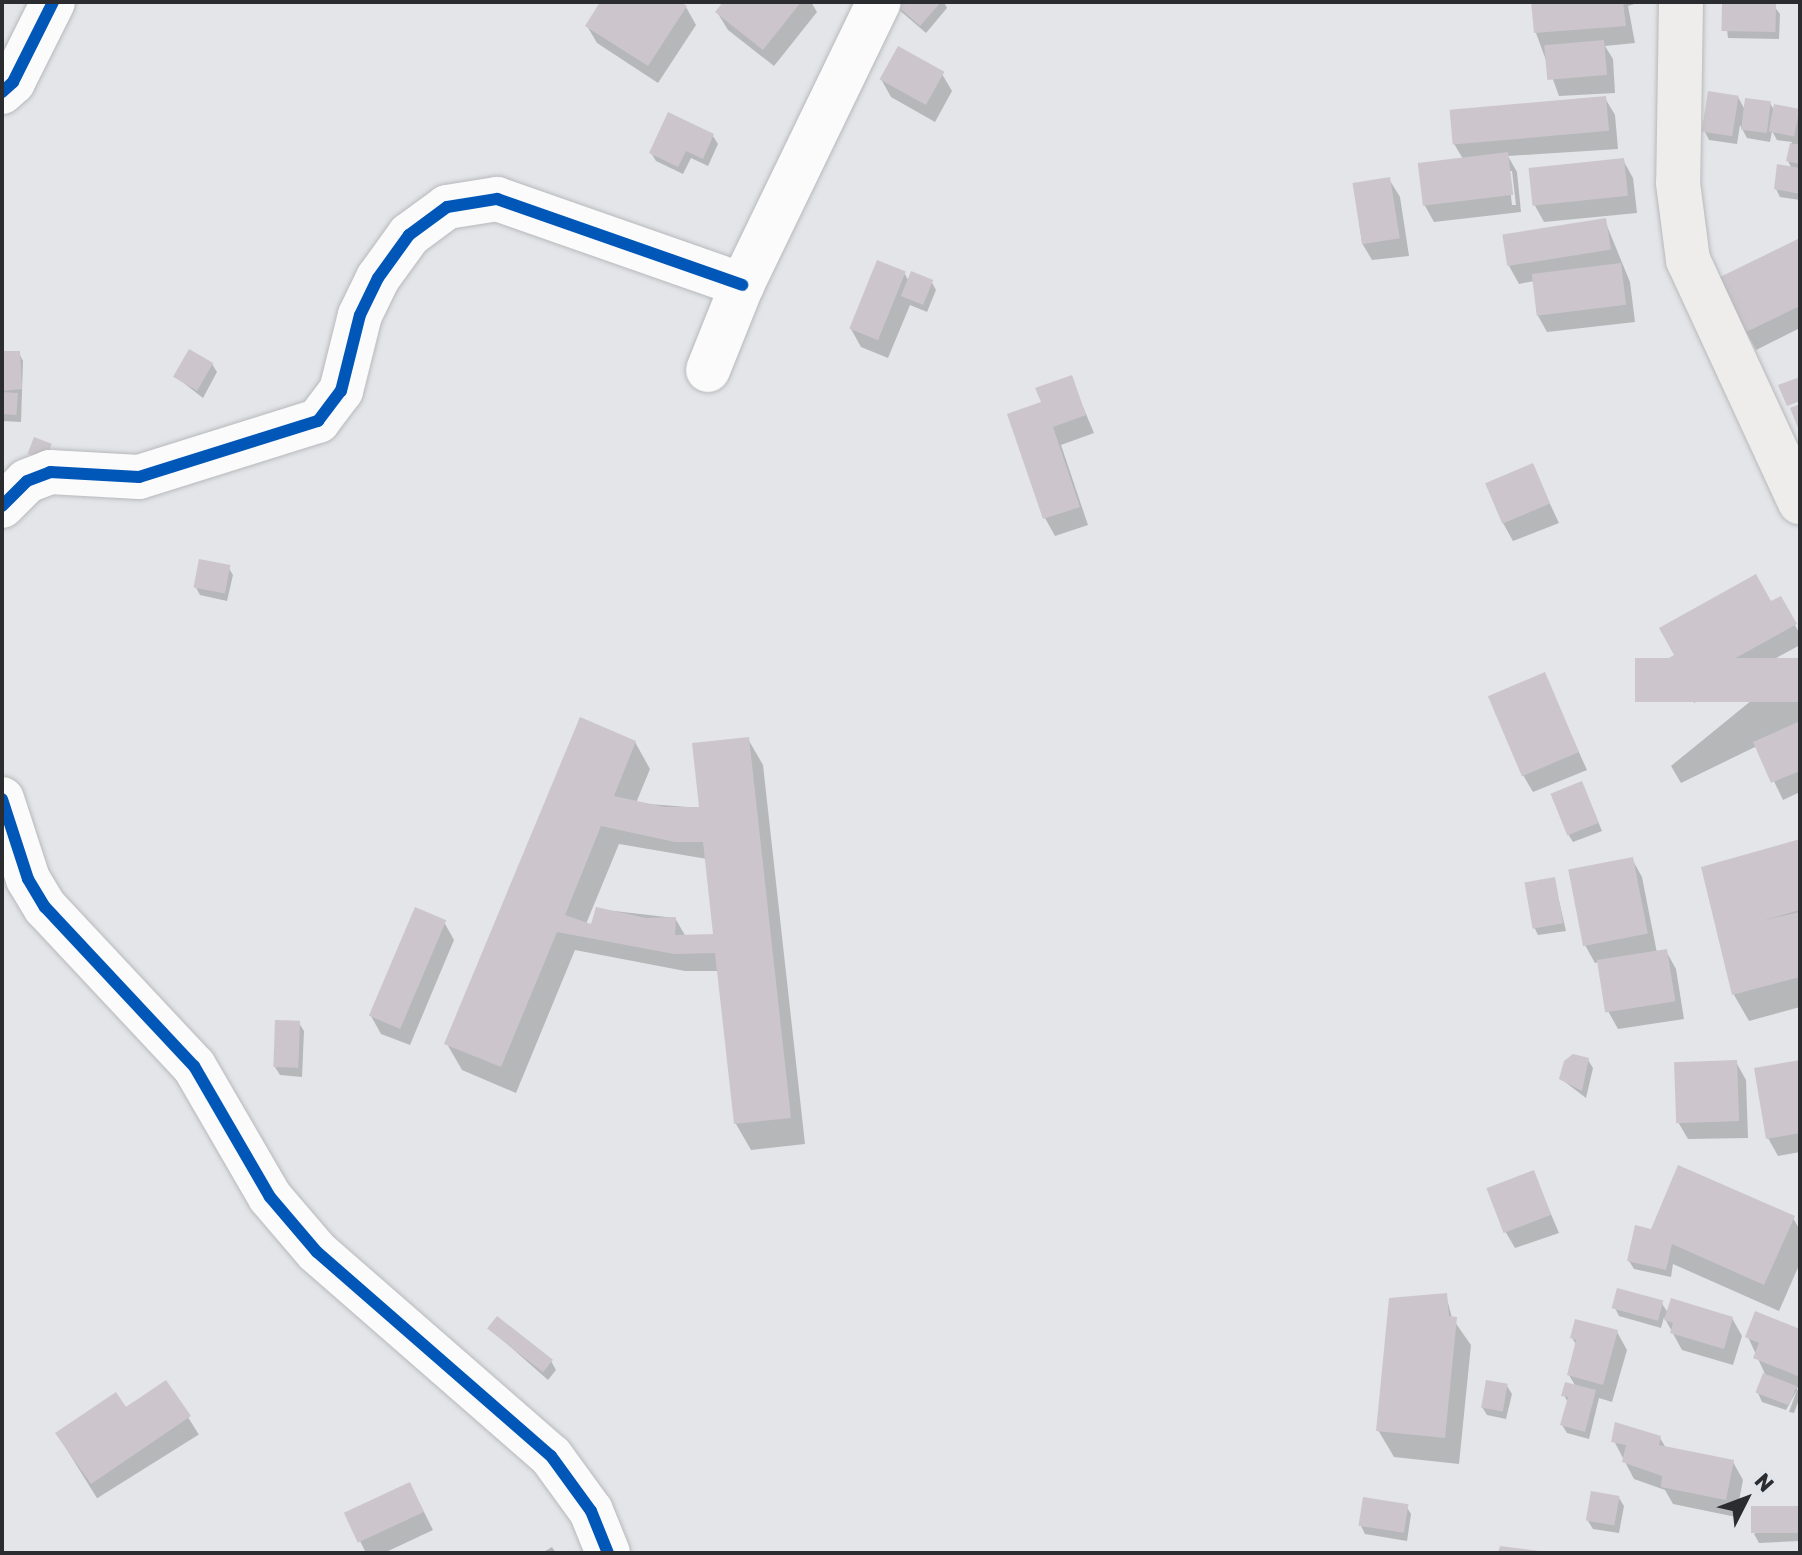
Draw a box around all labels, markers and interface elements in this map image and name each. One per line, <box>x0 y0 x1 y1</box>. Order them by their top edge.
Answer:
north arrow <box>1706 1459 1786 1539</box>
text: N <box>1749 1468 1780 1498</box>

